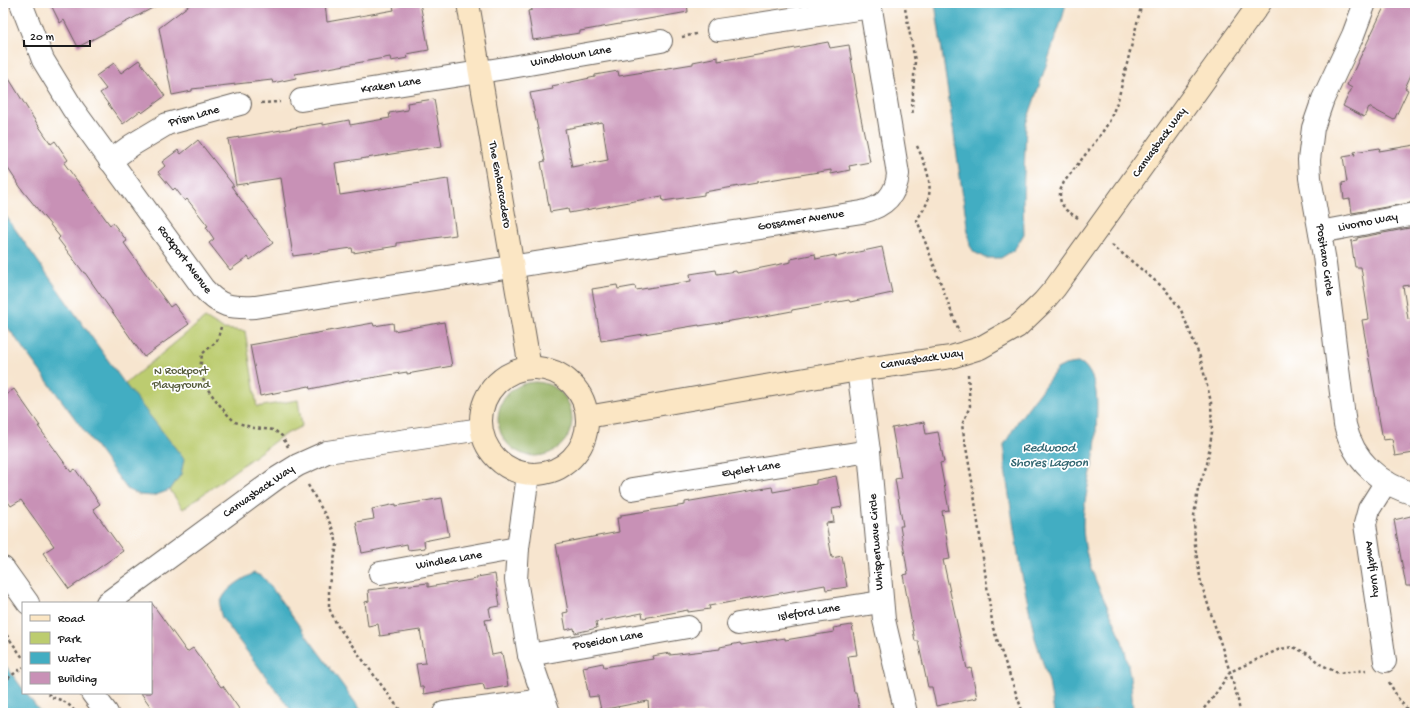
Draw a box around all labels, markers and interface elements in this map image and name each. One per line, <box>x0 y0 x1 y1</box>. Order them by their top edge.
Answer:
scale bar <box>24 22 90 48</box>
text: 20 m <box>30 31 55 45</box>
street label: Windblown Lane <box>530 43 613 71</box>
street label: Kraken Lane <box>360 74 423 98</box>
street label: Prism Lane <box>166 103 222 131</box>
street label: Canvasback Way <box>1130 105 1190 181</box>
street label: The Embarcadero <box>484 140 514 229</box>
street label: Gossamer Avenue <box>757 207 846 235</box>
street label: Livorno Way <box>1337 210 1399 236</box>
street label: Positano Circle <box>1312 222 1336 298</box>
street label: Rockport Avenue <box>154 223 215 298</box>
street label: Canvasback Way <box>880 347 964 373</box>
park label: N Rockport Playground <box>151 365 211 393</box>
water label: Redwood Shores Lagoon <box>1010 441 1089 471</box>
street label: Eyelet Lane <box>721 458 782 482</box>
street label: Canvasback Way <box>221 462 297 522</box>
street label: Whisperwave Circle <box>867 493 887 591</box>
street label: Amalfi Way <box>1361 540 1383 598</box>
street label: Windlea Lane <box>415 548 484 574</box>
street label: Isleford Lane <box>777 601 842 625</box>
legend <box>22 602 152 694</box>
text: Road <box>58 613 85 627</box>
street label: Poseidon Lane <box>571 628 645 654</box>
text: Park <box>57 633 83 647</box>
text: Water <box>58 653 92 667</box>
text: Building <box>57 673 97 687</box>

